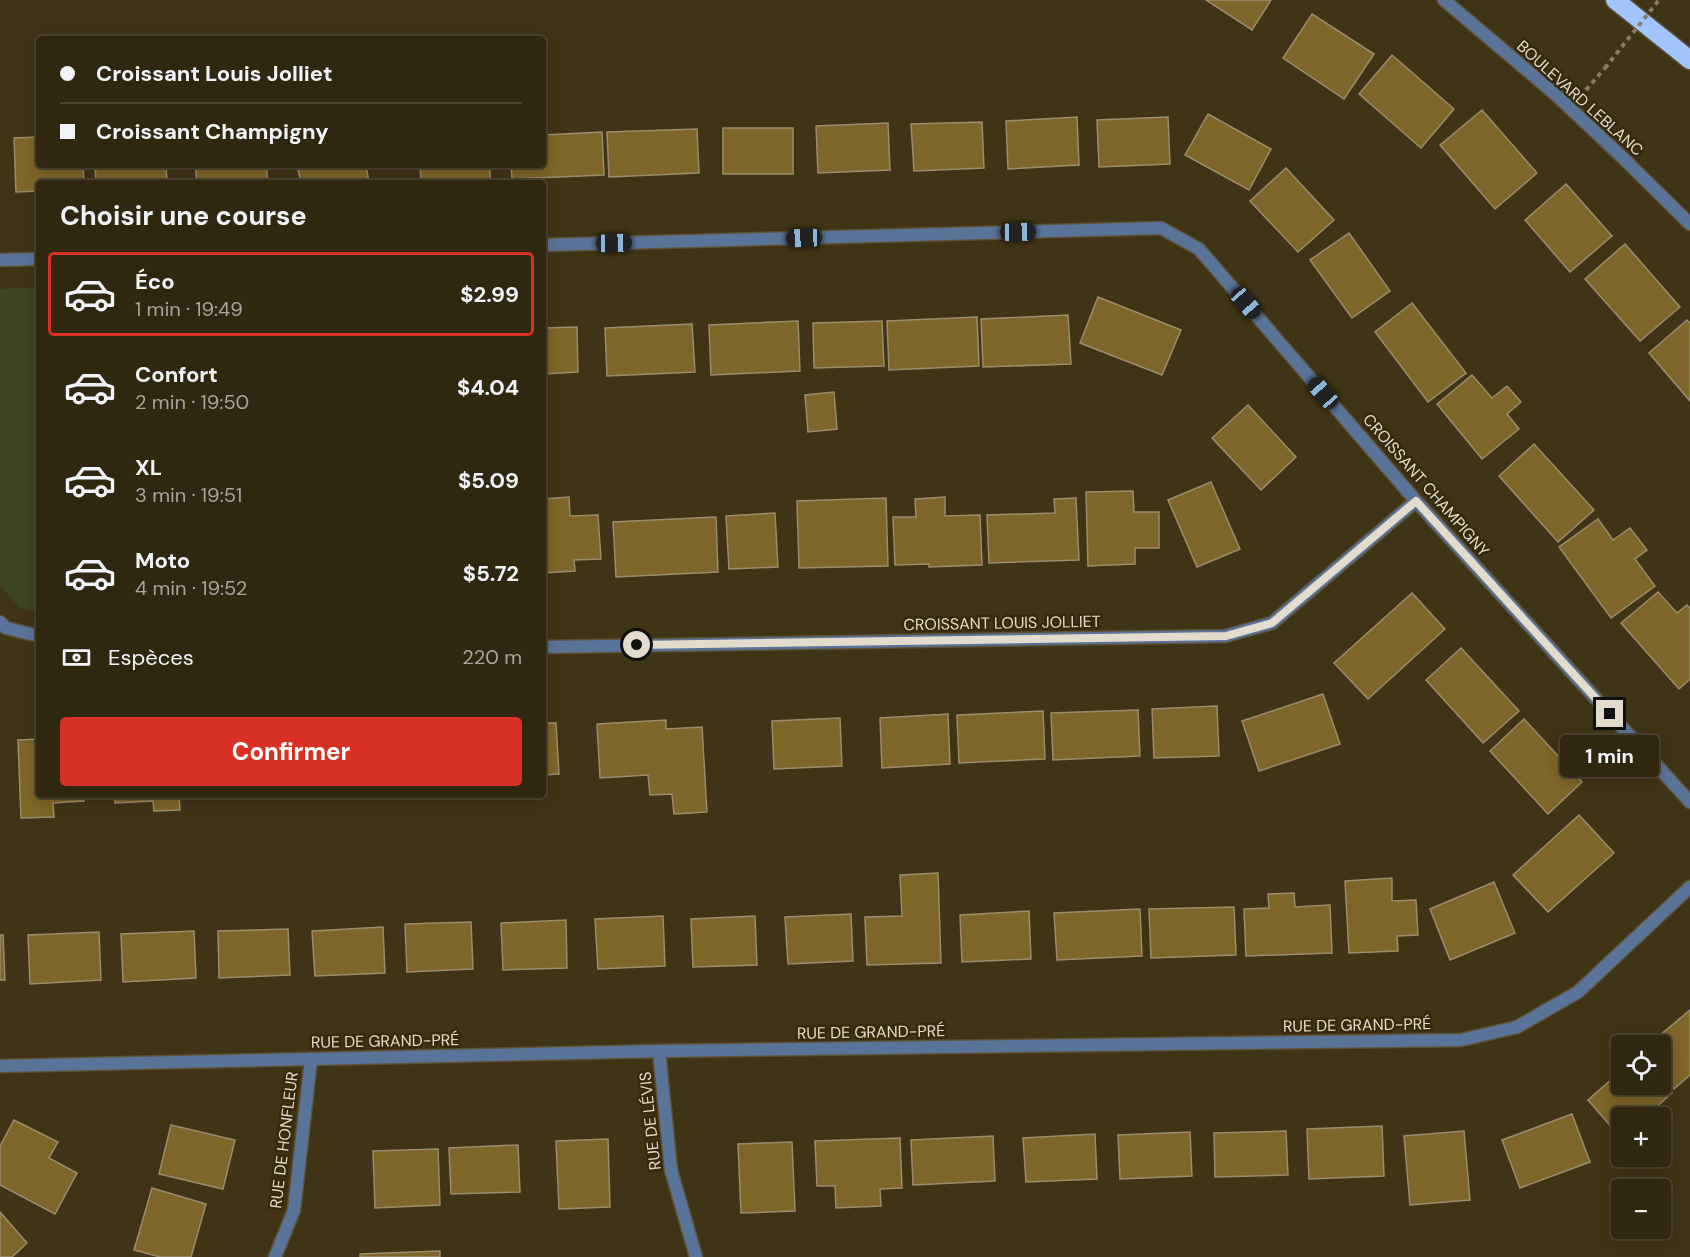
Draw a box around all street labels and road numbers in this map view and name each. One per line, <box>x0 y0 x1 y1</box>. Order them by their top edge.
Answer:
street label: BOULEVARD LEBLANC <box>1512 36 1648 160</box>
street label: CROISSANT CHAMPIGNY <box>1358 409 1494 561</box>
street label: CROISSANT LOUIS JOLLIET <box>903 611 1101 635</box>
street label: RUE DE GRAND-PRÉ <box>1283 1013 1431 1037</box>
street label: RUE DE GRAND-PRÉ <box>797 1020 945 1044</box>
street label: RUE DE GRAND-PRÉ <box>311 1029 459 1053</box>
street label: RUE DE HONFLEUR <box>265 1070 303 1210</box>
street label: RUE DE LÉVIS <box>634 1071 666 1171</box>

